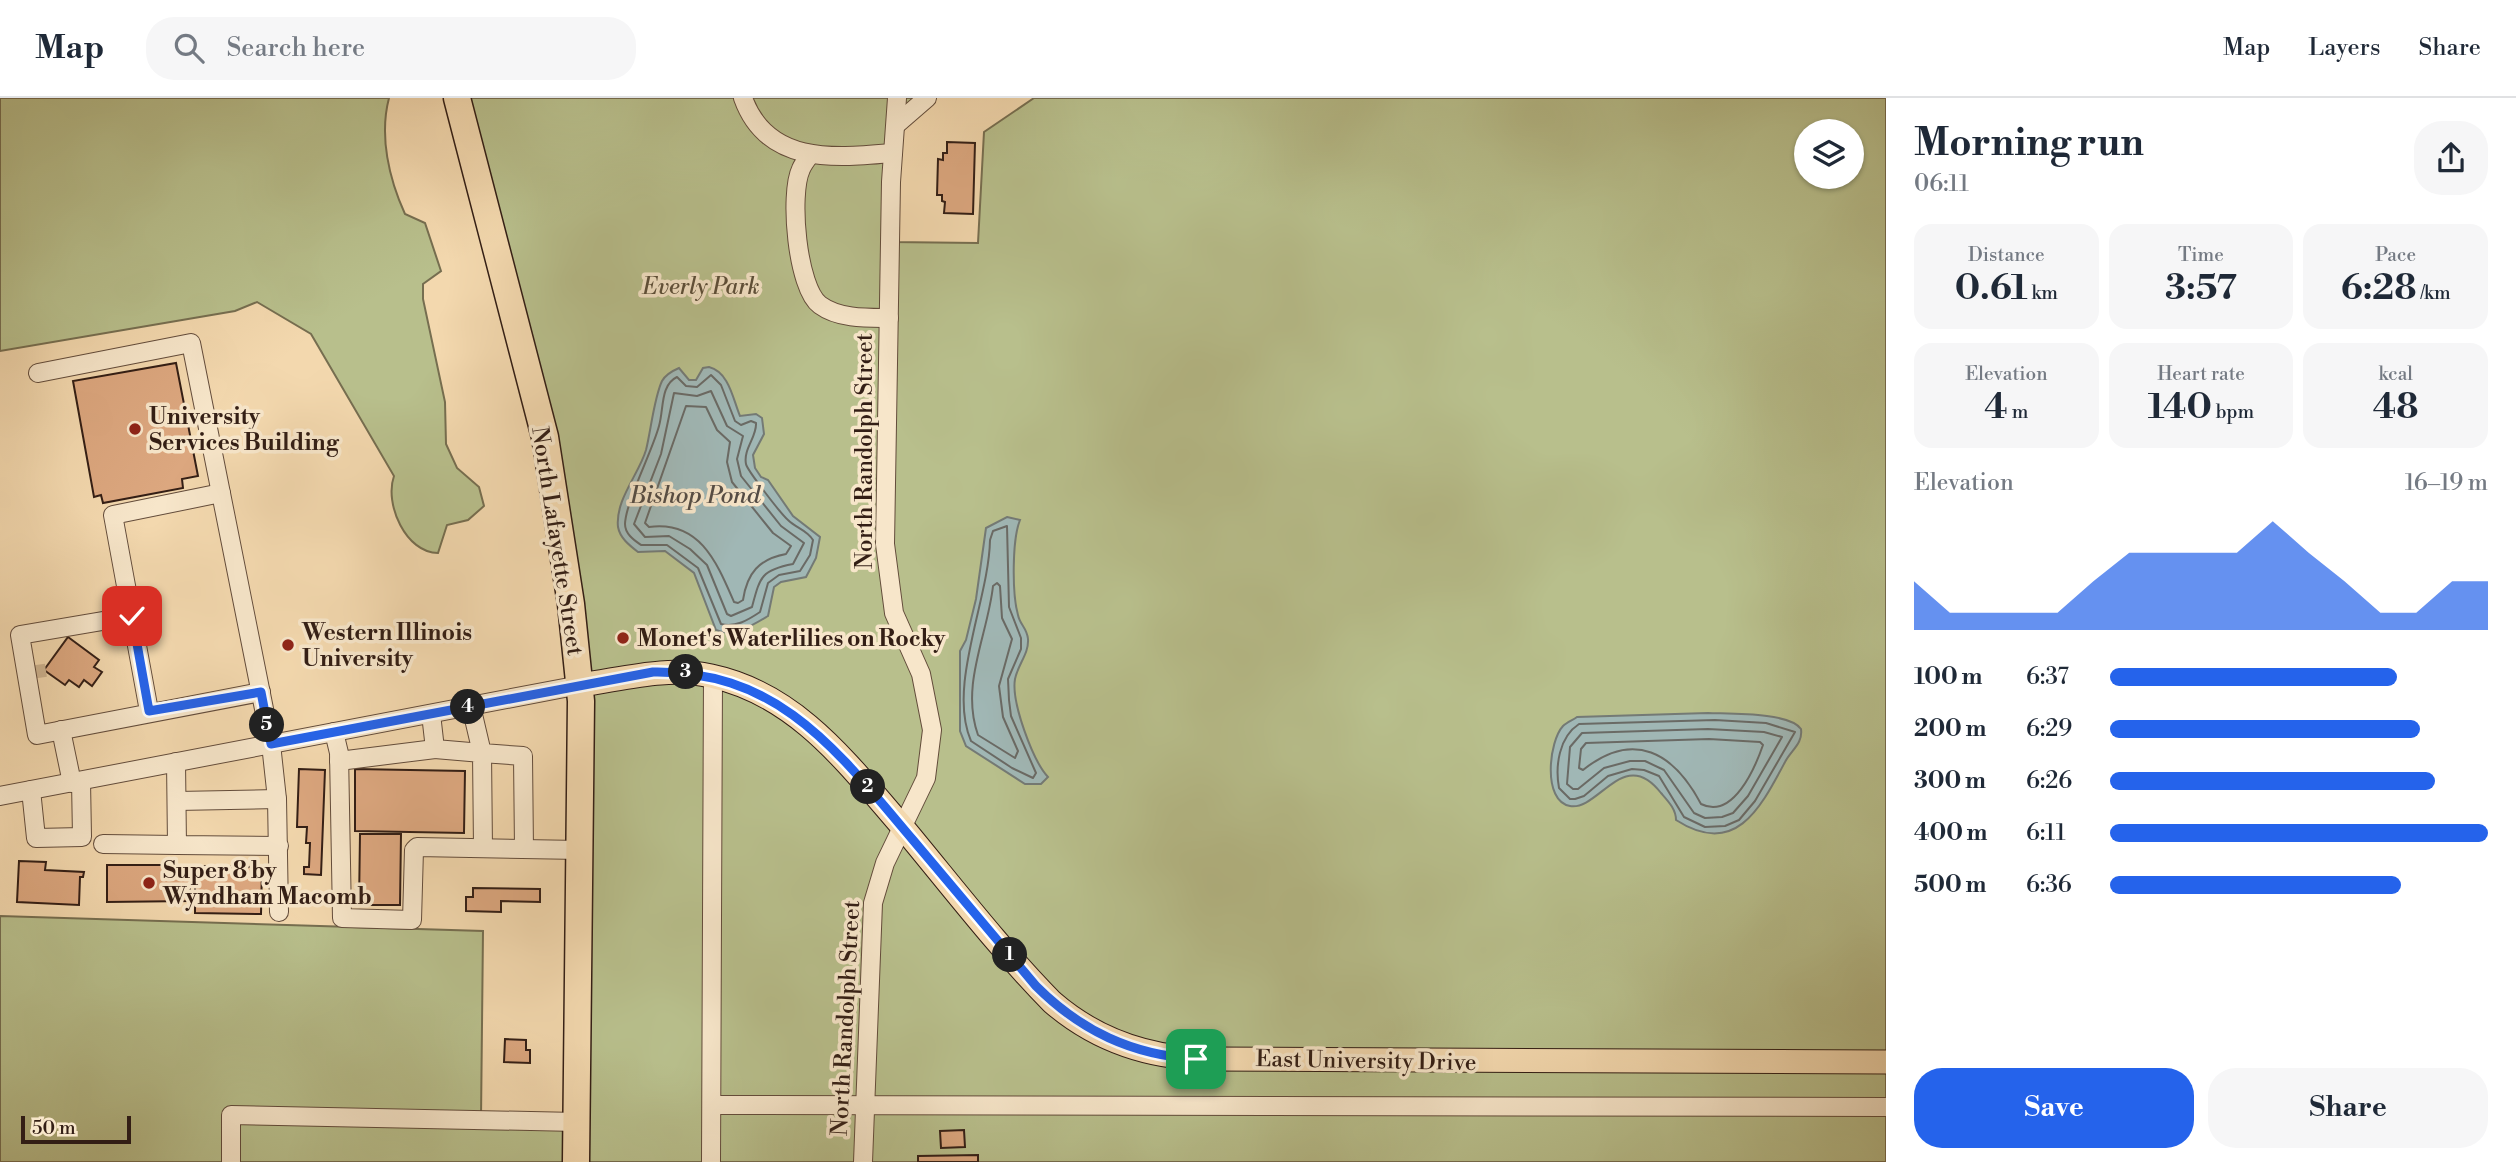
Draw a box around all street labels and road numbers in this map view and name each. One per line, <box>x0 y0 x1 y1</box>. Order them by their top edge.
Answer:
street label: North Randolph Street <box>851 333 879 569</box>
street label: North Lafayette Street <box>525 425 589 658</box>
street label: North Randolph Street <box>826 899 866 1137</box>
street label: East University Drive <box>1255 1045 1477 1077</box>

